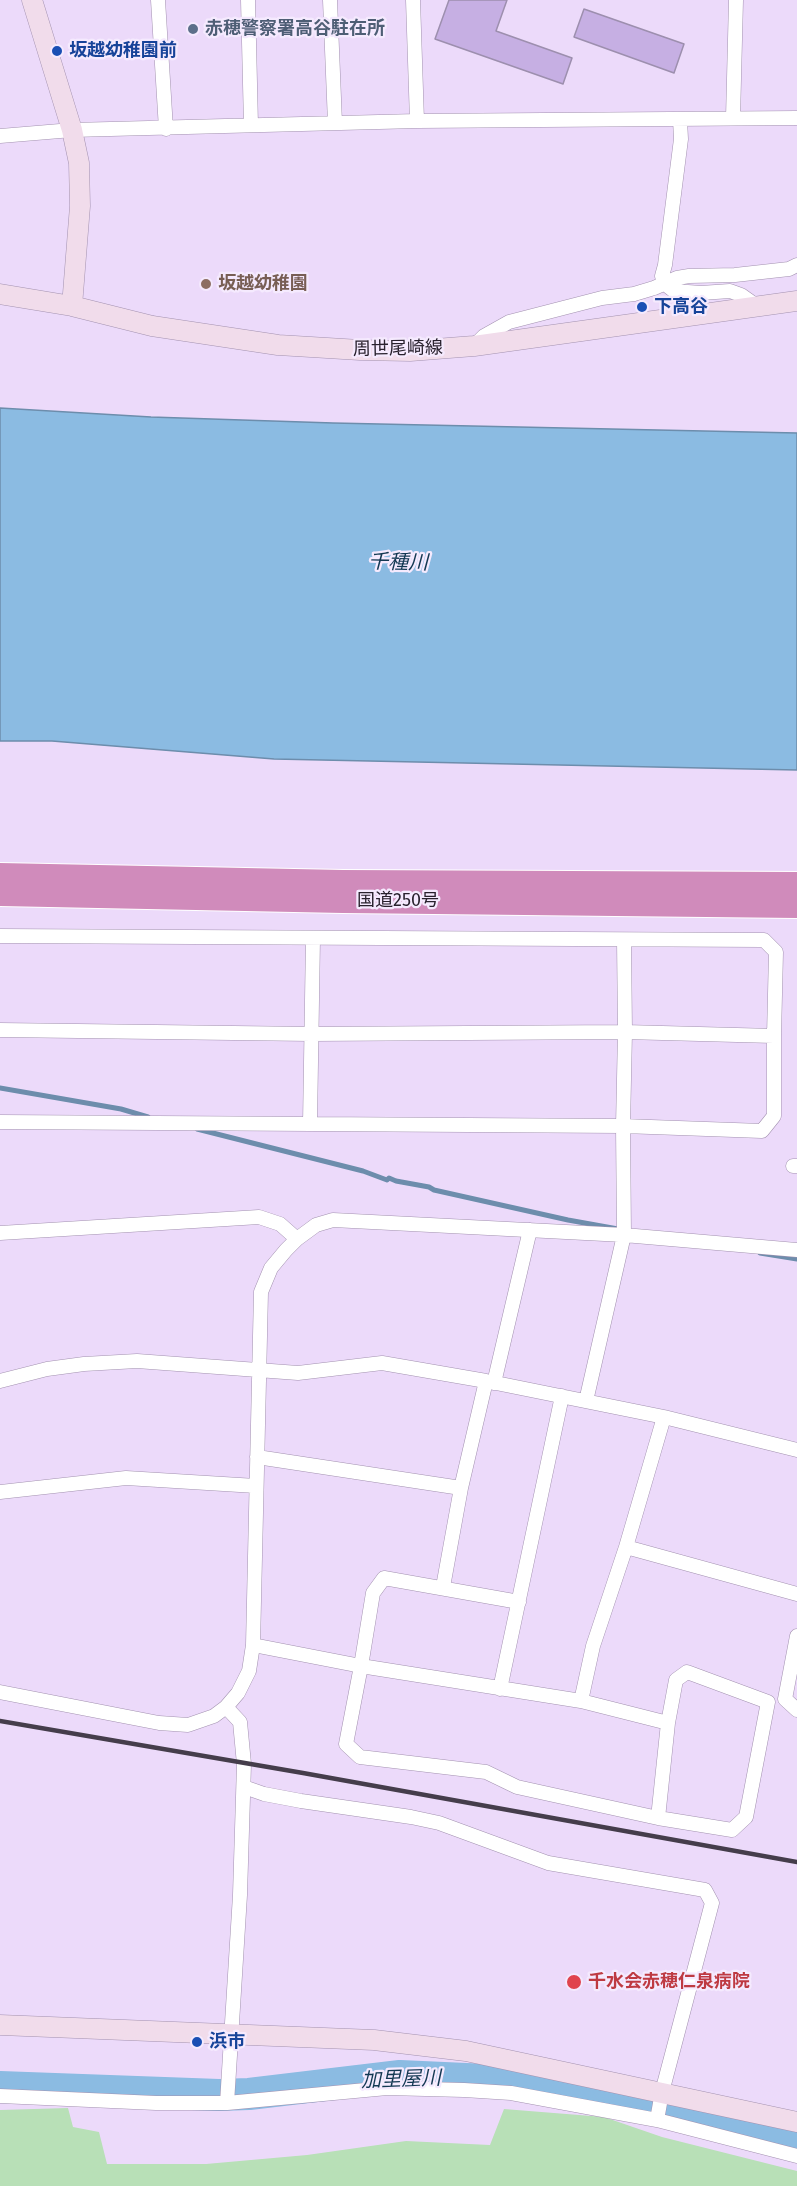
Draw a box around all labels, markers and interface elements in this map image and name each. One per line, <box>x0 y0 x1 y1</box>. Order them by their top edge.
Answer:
place label: 赤穂警察署高谷駐在所 <box>205 18 385 40</box>
marker: 赤穂警察署高谷駐在所 <box>186 22 200 36</box>
place label: 坂越幼稚園前 <box>69 40 177 62</box>
marker: 坂越幼稚園前 <box>50 44 64 58</box>
place label: 坂越幼稚園 <box>218 273 308 295</box>
marker: 坂越幼稚園 <box>199 277 213 291</box>
place label: 下高谷 <box>654 296 708 318</box>
marker: 下高谷 <box>635 300 649 314</box>
street label: 周世尾崎線 <box>353 337 443 361</box>
water label: 千種川 <box>368 550 428 576</box>
street label: 国道250号 <box>357 890 439 912</box>
place label: 千水会赤穂仁泉病院 <box>588 1971 750 1993</box>
marker: 千水会赤穂仁泉病院 <box>565 1973 583 1991</box>
place label: 浜市 <box>209 2031 245 2053</box>
marker: 浜市 <box>190 2035 204 2049</box>
water label: 加里屋川 <box>361 2067 441 2093</box>

